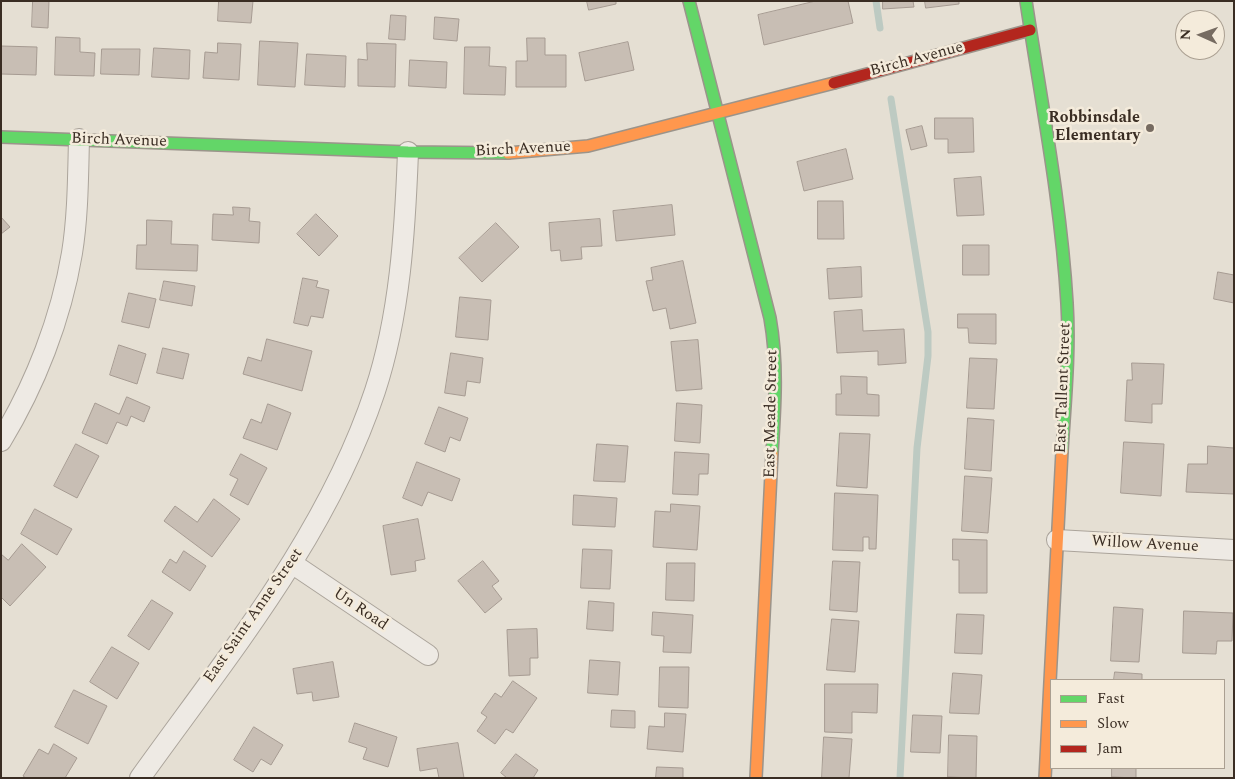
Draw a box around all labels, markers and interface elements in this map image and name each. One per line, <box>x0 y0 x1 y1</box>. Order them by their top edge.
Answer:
north arrow <box>1175 10 1225 60</box>
text: N <box>1175 28 1196 41</box>
street label: Birch Avenue <box>868 38 966 82</box>
place label: Robbinsdale Elementary <box>1048 109 1140 147</box>
marker: Robbinsdale Elementary <box>1144 122 1156 134</box>
street label: Birch Avenue <box>71 130 167 152</box>
street label: Birch Avenue <box>475 138 571 162</box>
street label: East Tallent Street <box>1052 322 1076 454</box>
street label: East Meade Street <box>761 350 783 478</box>
street label: Willow Avenue <box>1091 533 1199 557</box>
street label: East Saint Anne Street <box>200 545 308 687</box>
street label: Un Road <box>329 585 391 635</box>
legend <box>1050 679 1225 769</box>
text: Fast <box>1097 687 1125 710</box>
text: Slow <box>1097 712 1129 735</box>
text: Jam <box>1097 737 1123 760</box>

